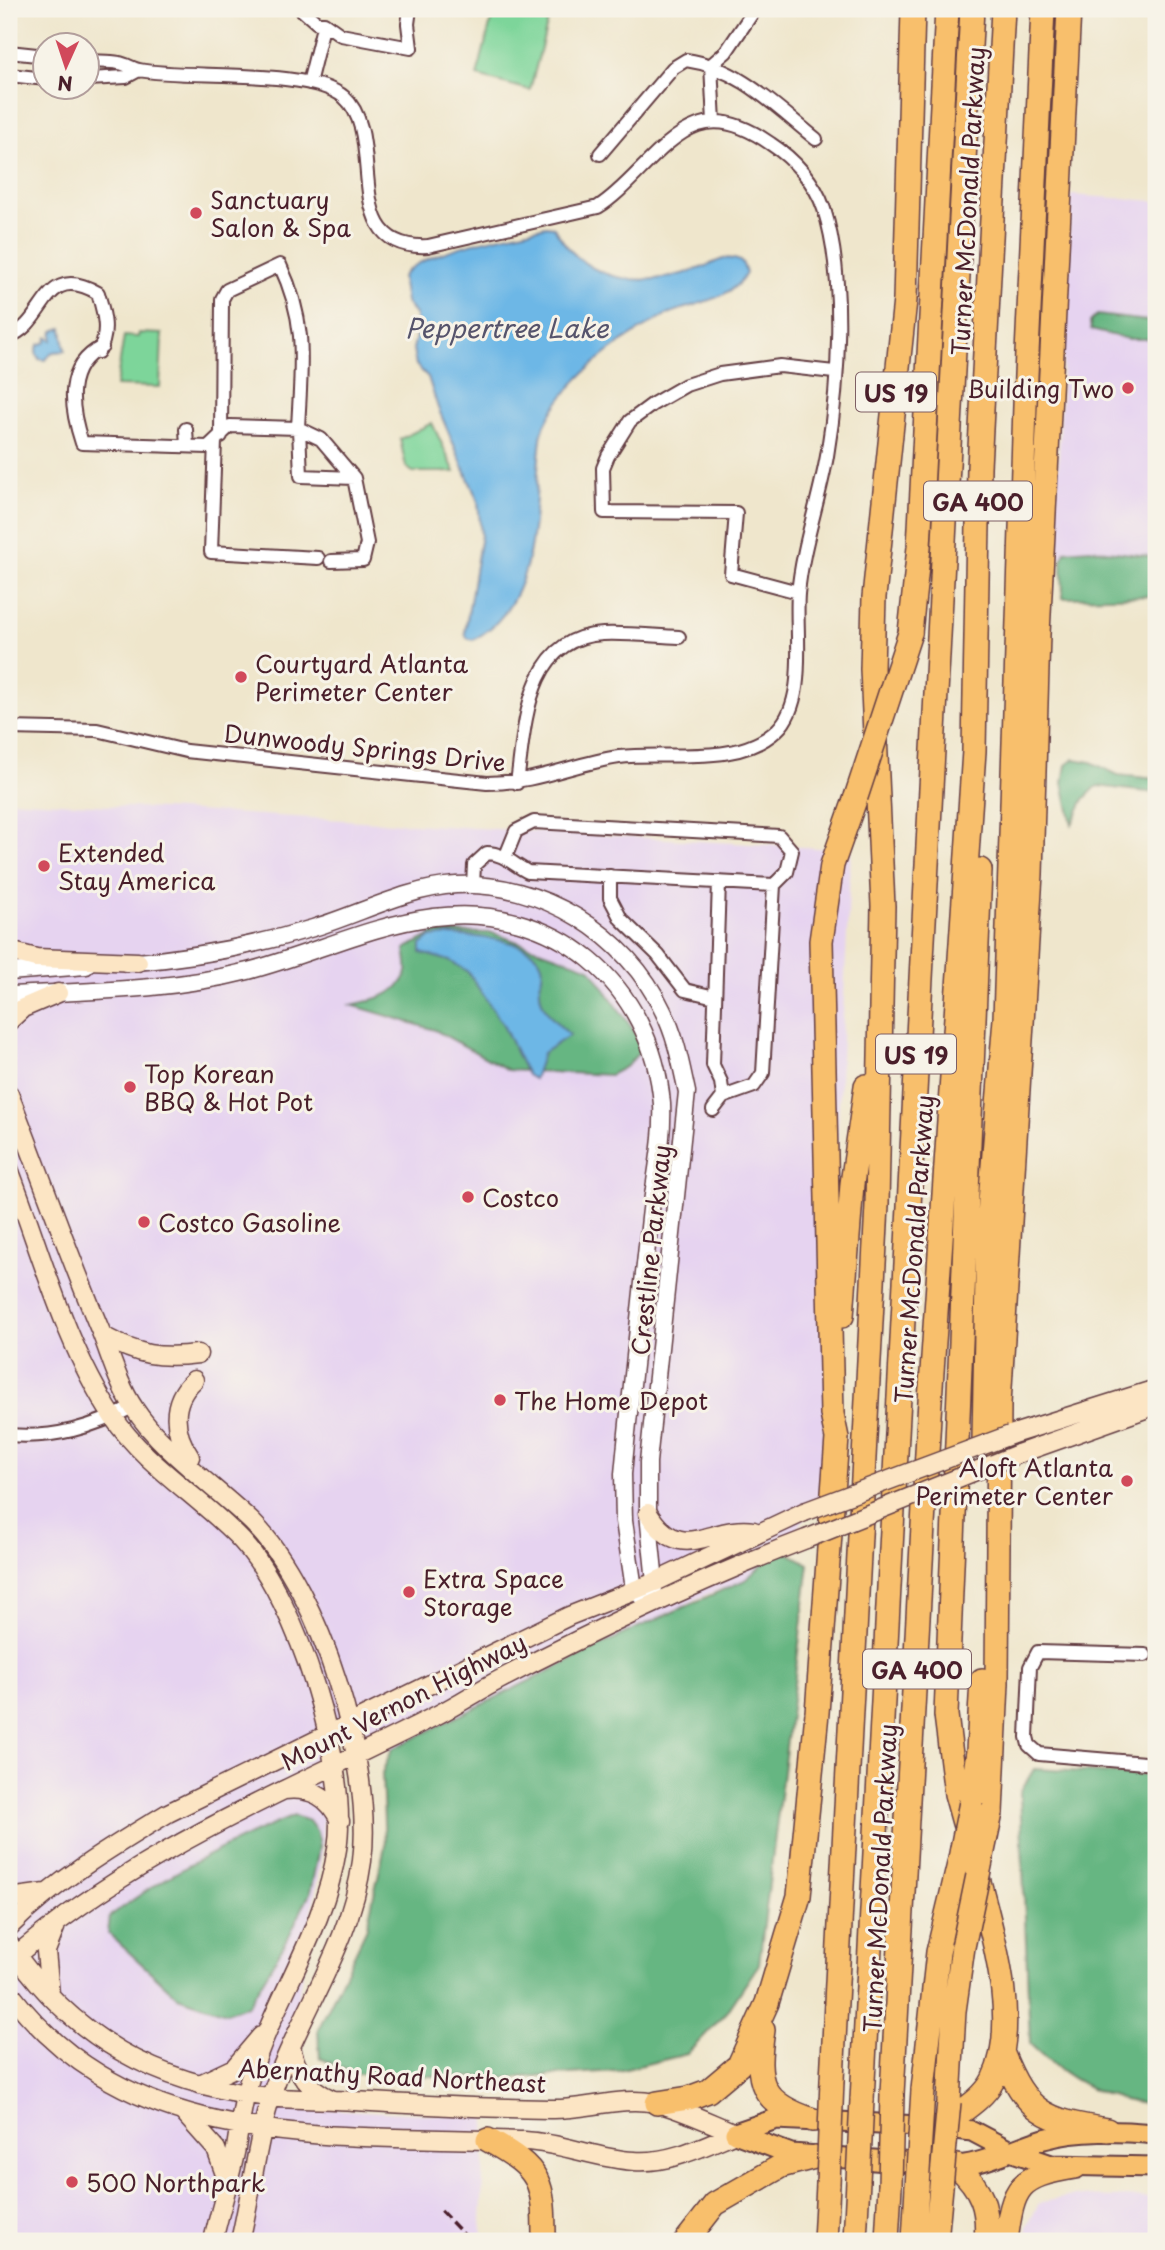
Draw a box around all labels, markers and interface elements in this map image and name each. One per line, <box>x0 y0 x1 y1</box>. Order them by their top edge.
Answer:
north arrow <box>32 32 102 102</box>
street label: Turner McDonald Parkway <box>941 46 993 356</box>
text: N <box>57 70 73 98</box>
place label: Sanctuary Salon & Spa <box>210 181 351 245</box>
marker: Sanctuary Salon & Spa <box>188 205 204 221</box>
water label: Peppertree Lake <box>405 308 610 347</box>
place label: Building Two <box>967 370 1114 406</box>
road number: US 19 <box>856 372 936 412</box>
marker: Building Two <box>1120 380 1136 396</box>
road number: GA 400 <box>924 481 1032 520</box>
place label: Courtyard Atlanta Perimeter Center <box>255 645 469 709</box>
marker: Courtyard Atlanta Perimeter Center <box>233 669 249 685</box>
street label: Dunwoody Springs Drive <box>222 714 508 780</box>
place label: Extended Stay America <box>58 834 215 898</box>
marker: Extended Stay America <box>36 858 52 874</box>
road number: US 19 <box>876 1035 956 1074</box>
place label: Top Korean BBQ & Hot Pot <box>144 1055 313 1119</box>
marker: Top Korean BBQ & Hot Pot <box>122 1079 138 1095</box>
street label: Turner McDonald Parkway <box>884 1094 942 1404</box>
street label: Crestline Parkway <box>621 1143 679 1357</box>
place label: Costco <box>482 1179 559 1215</box>
marker: Costco <box>460 1189 476 1205</box>
place label: Costco Gasoline <box>158 1204 341 1240</box>
marker: Costco Gasoline <box>136 1214 152 1230</box>
place label: The Home Depot <box>514 1382 708 1418</box>
marker: The Home Depot <box>492 1392 508 1408</box>
place label: Aloft Atlanta Perimeter Center <box>915 1449 1114 1513</box>
marker: Aloft Atlanta Perimeter Center <box>1119 1473 1135 1489</box>
place label: Extra Space Storage <box>423 1560 564 1624</box>
marker: Extra Space Storage <box>401 1584 417 1600</box>
street label: Mount Vernon Highway <box>274 1623 532 1779</box>
road number: GA 400 <box>863 1650 971 1688</box>
street label: Turner McDonald Parkway <box>853 1723 905 2033</box>
street label: Abernathy Road Northeast <box>237 2049 547 2101</box>
place label: 500 Northpark <box>86 2164 265 2200</box>
marker: 500 Northpark <box>64 2174 80 2190</box>

